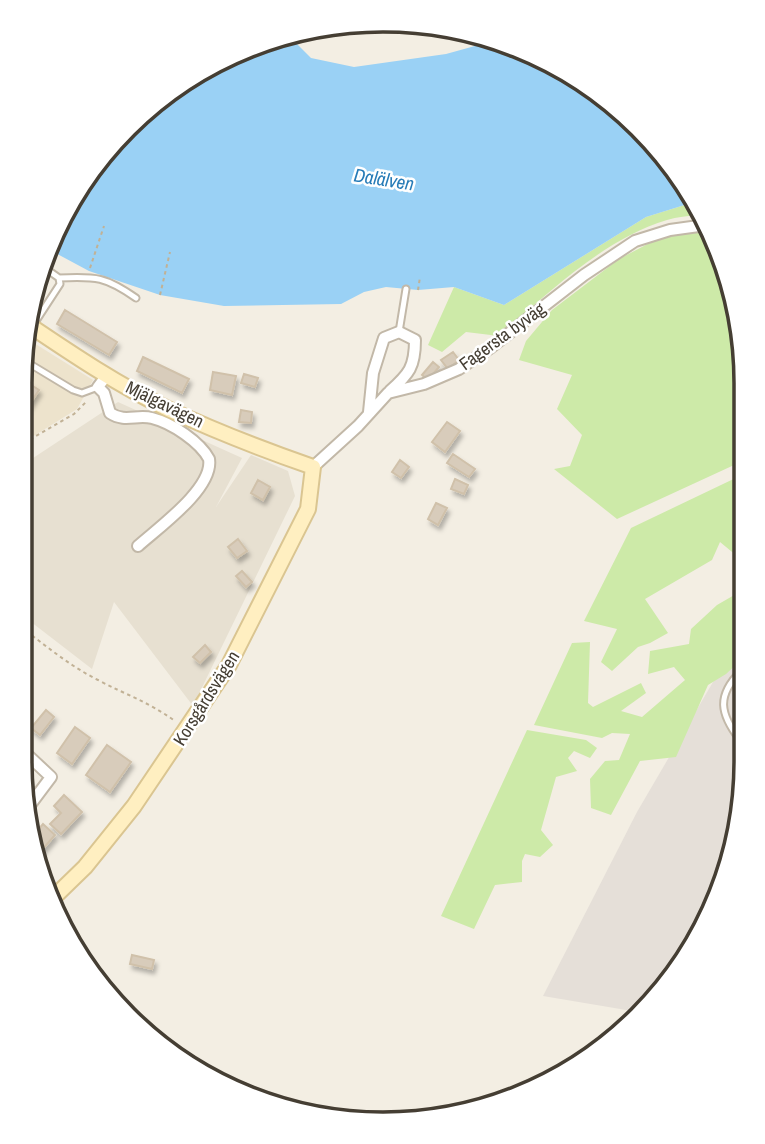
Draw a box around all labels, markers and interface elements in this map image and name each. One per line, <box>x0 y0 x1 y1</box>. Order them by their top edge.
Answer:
water label: Dalälven <box>352 161 416 197</box>
street label: Fagersta byväg <box>454 296 551 376</box>
street label: Mjälgavägen <box>122 374 208 434</box>
street label: Korsgårdsvägen <box>167 646 245 750</box>

